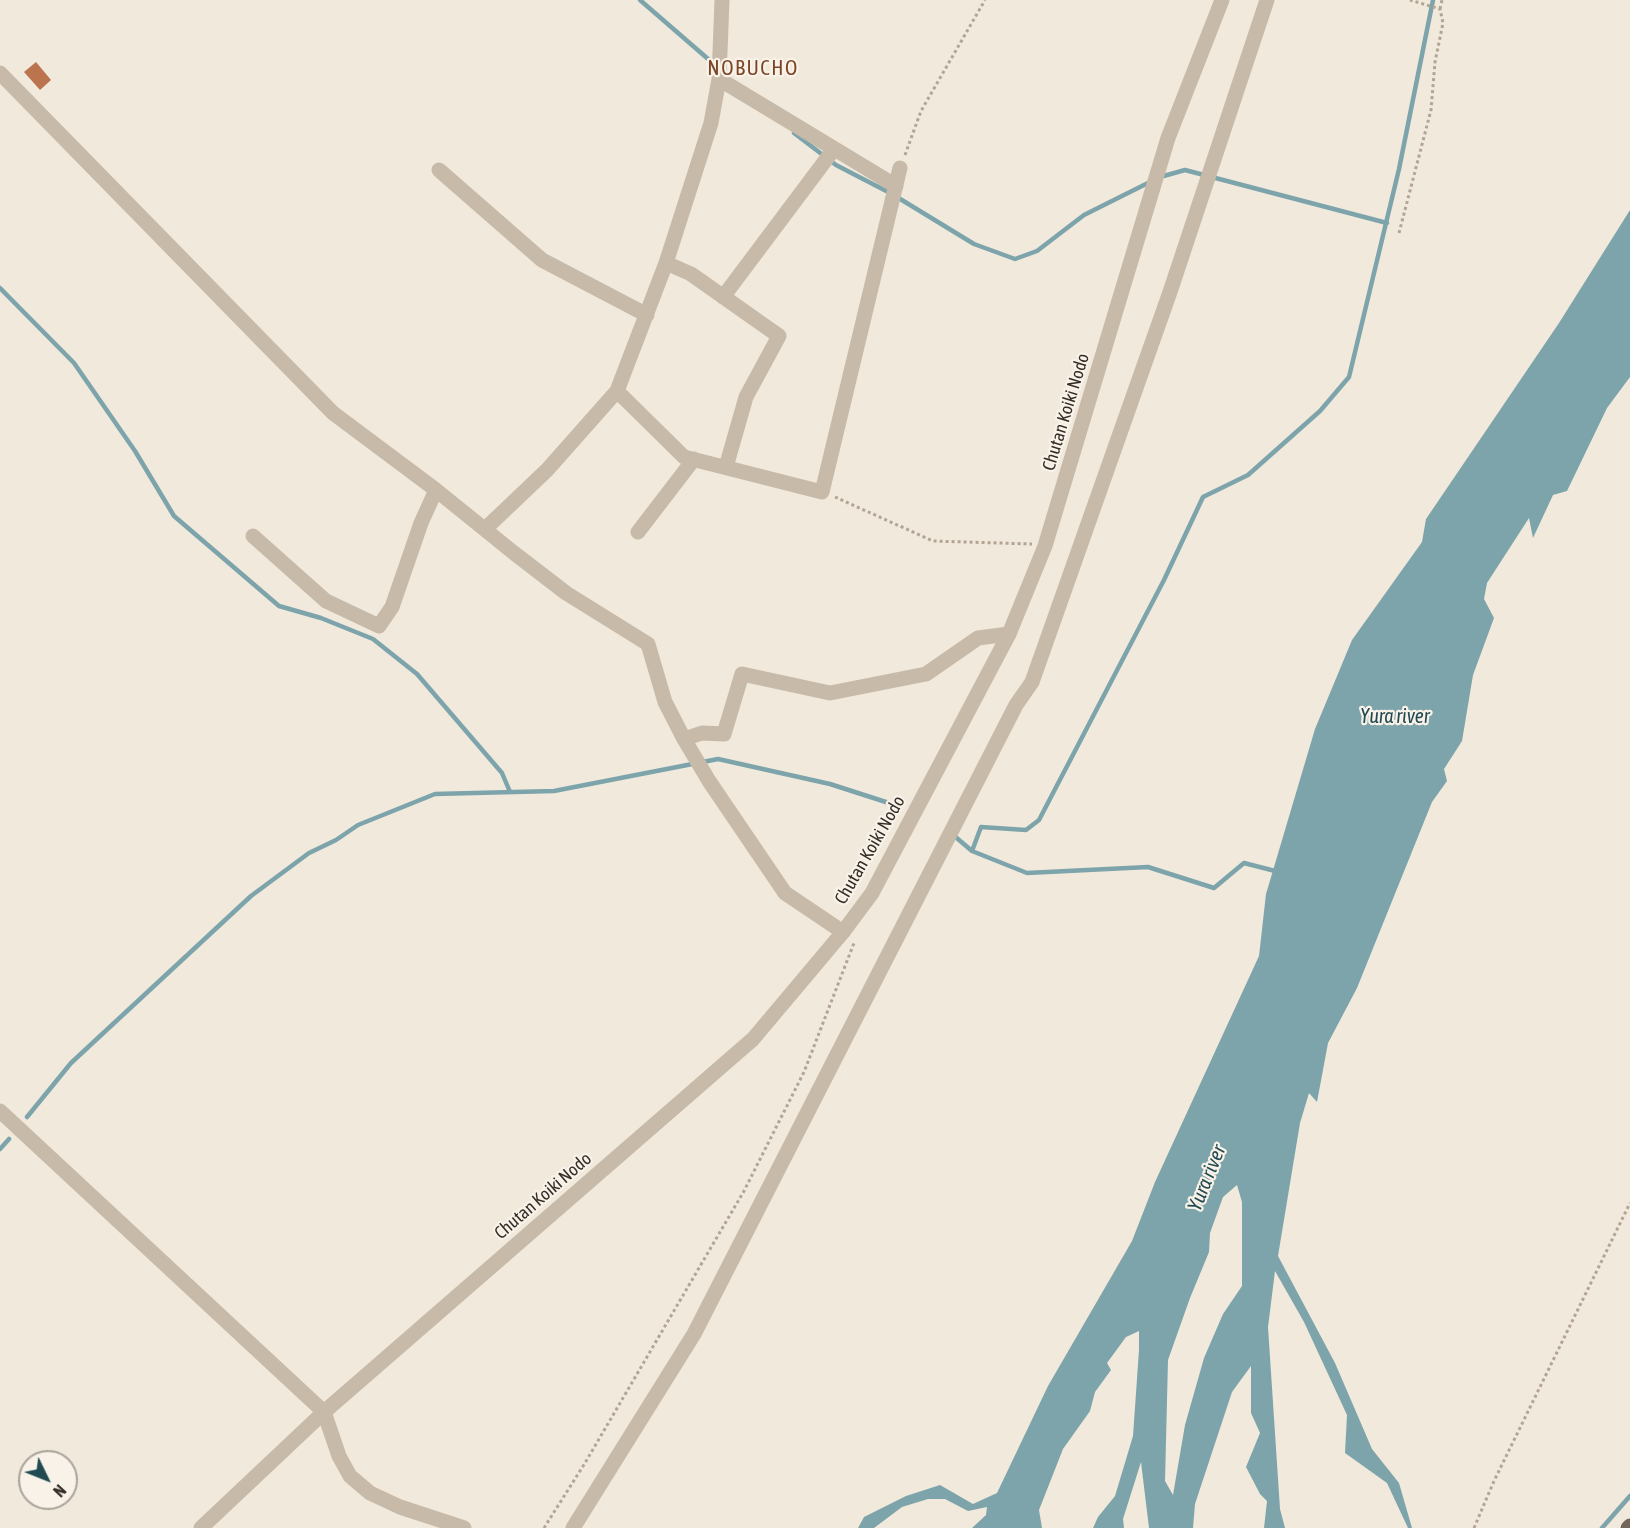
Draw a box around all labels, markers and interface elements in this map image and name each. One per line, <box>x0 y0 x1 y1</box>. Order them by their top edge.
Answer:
district label: NOBUCHO <box>707 55 799 81</box>
street label: Chutan Koiki Nodo <box>1038 351 1094 473</box>
water label: Yura river <box>1360 705 1430 729</box>
street label: Chutan Koiki Nodo <box>830 792 910 908</box>
water label: Yura river <box>1183 1141 1231 1215</box>
street label: Chutan Koiki Nodo <box>490 1148 596 1244</box>
north arrow <box>18 1450 78 1510</box>
text: N <box>50 1481 70 1501</box>

